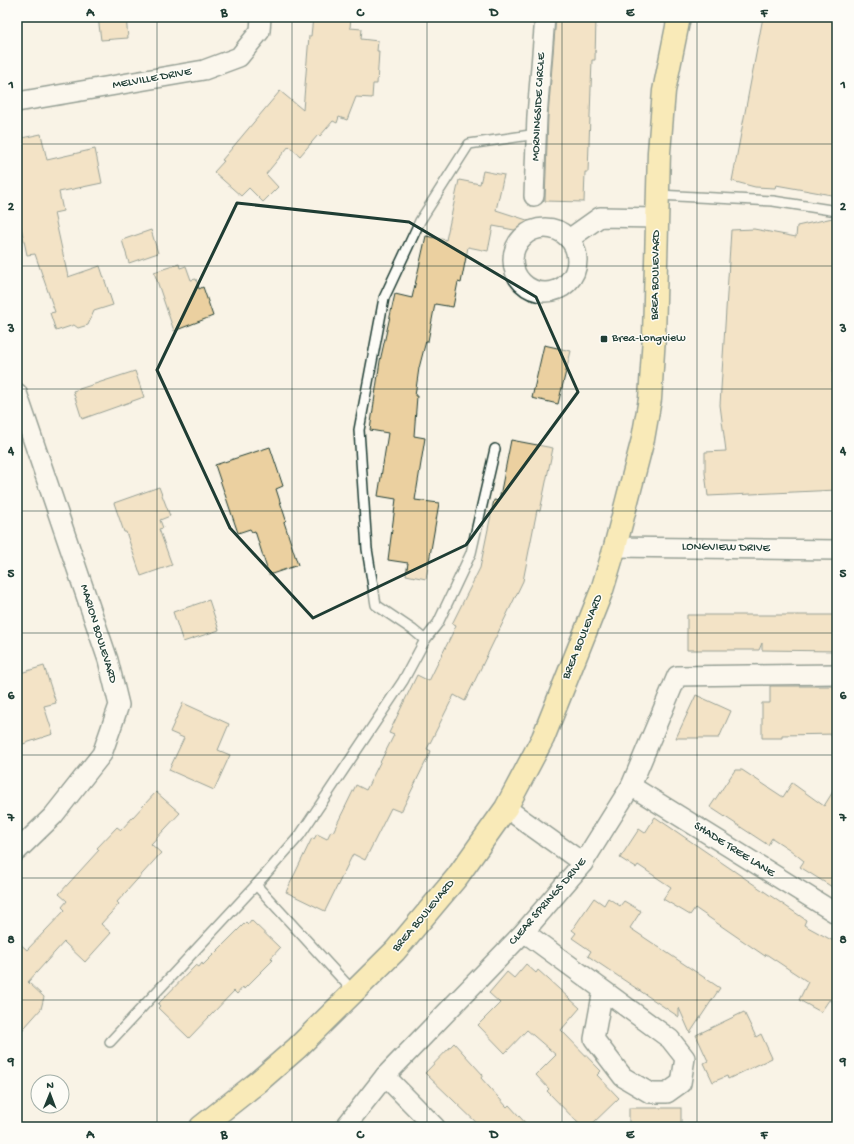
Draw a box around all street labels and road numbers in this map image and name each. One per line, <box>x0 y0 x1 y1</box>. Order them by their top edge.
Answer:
street label: MORNINGSIDE CIRCLE <box>529 52 549 162</box>
street label: MELVILLE DRIVE <box>111 65 193 93</box>
street label: BREA BOULEVARD <box>648 230 664 321</box>
street label: LONGVIEW DRIVE <box>682 540 771 556</box>
street label: MARION BOULEVARD <box>76 583 120 685</box>
street label: BREA BOULEVARD <box>559 593 606 682</box>
street label: SHADE TREE LANE <box>691 819 778 881</box>
street label: CLEAR SPRINGS DRIVE <box>506 855 590 948</box>
street label: BREA BOULEVARD <box>389 877 458 956</box>

